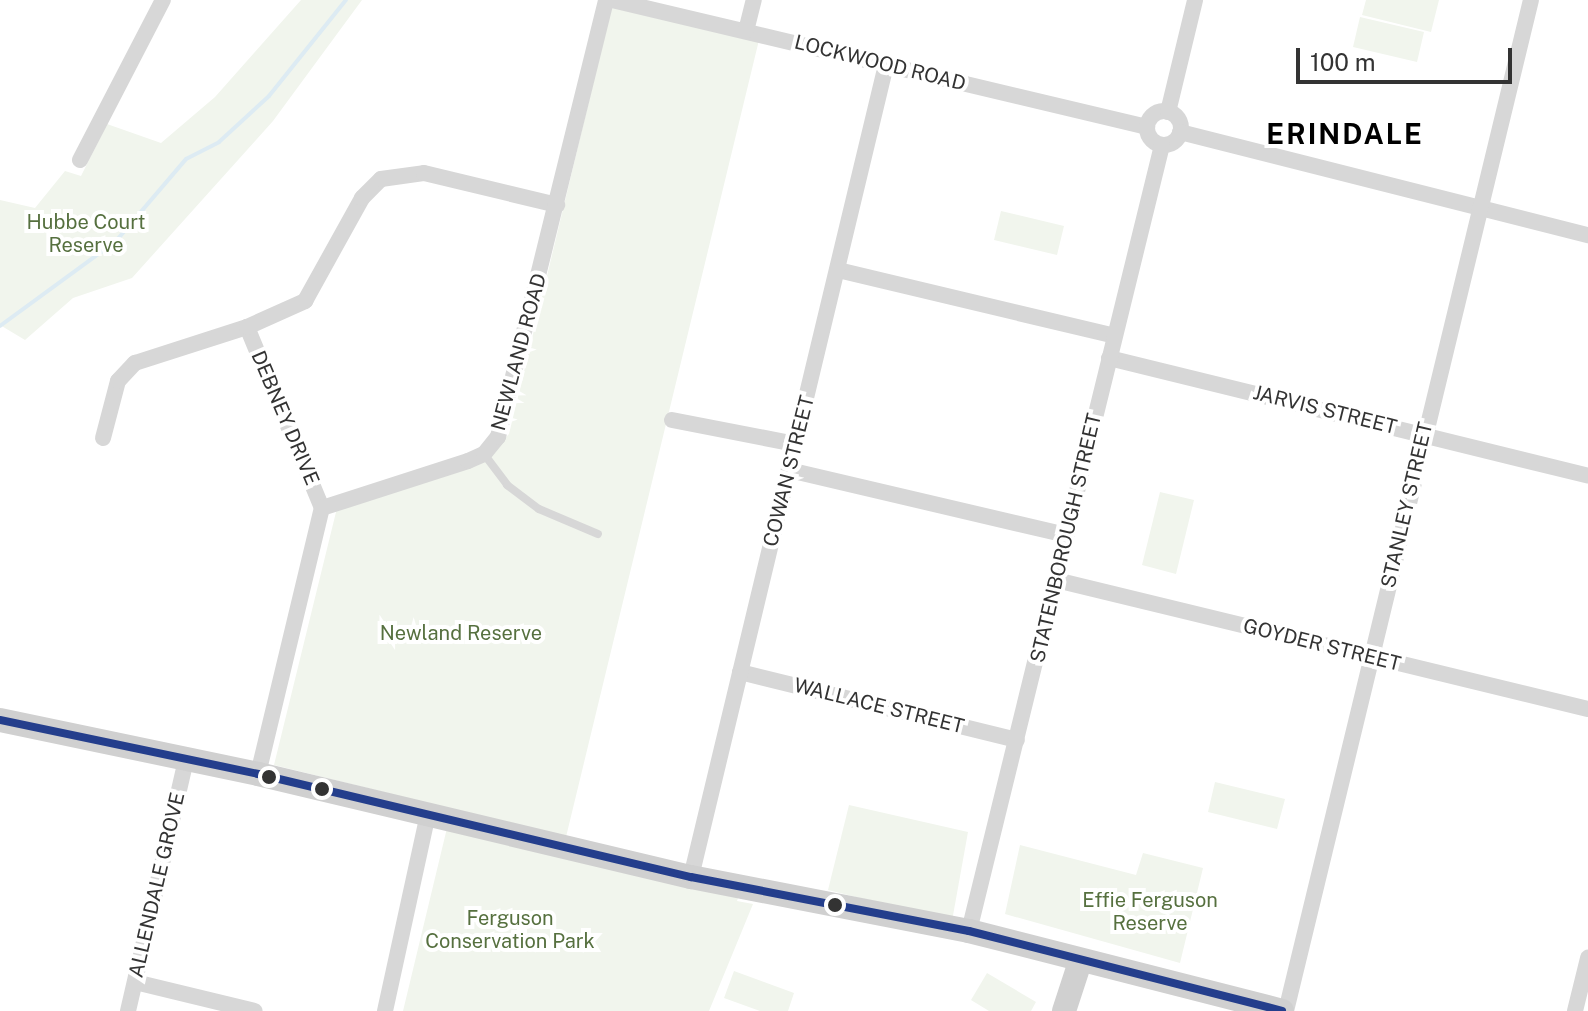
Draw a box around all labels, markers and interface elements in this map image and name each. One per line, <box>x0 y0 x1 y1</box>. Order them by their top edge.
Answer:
street label: LOCKWOOD ROAD <box>792 30 968 96</box>
scale bar <box>1300 32 1516 82</box>
text: 100 m <box>1310 48 1376 76</box>
district label: ERINDALE <box>1266 117 1424 151</box>
park label: Hubbe Court Reserve <box>26 210 146 257</box>
street label: NEWLAND ROAD <box>486 271 552 433</box>
street label: DEBNEY DRIVE <box>246 347 324 489</box>
street label: JARVIS STREET <box>1251 381 1399 439</box>
street label: COWAN STREET <box>759 393 819 549</box>
street label: STATENBOROUGH STREET <box>1026 411 1106 665</box>
street label: STANLEY STREET <box>1376 420 1438 590</box>
street label: GOYDER STREET <box>1241 614 1403 676</box>
park label: Newland Reserve <box>380 621 542 645</box>
street label: WALLACE STREET <box>791 673 967 739</box>
unlabelled marker <box>261 769 277 785</box>
unlabelled marker <box>314 781 330 797</box>
street label: ALLENDALE GROVE <box>124 790 190 980</box>
park label: Effie Ferguson Reserve <box>1082 889 1218 936</box>
unlabelled marker <box>827 897 843 913</box>
park label: Ferguson Conservation Park <box>425 906 595 953</box>

